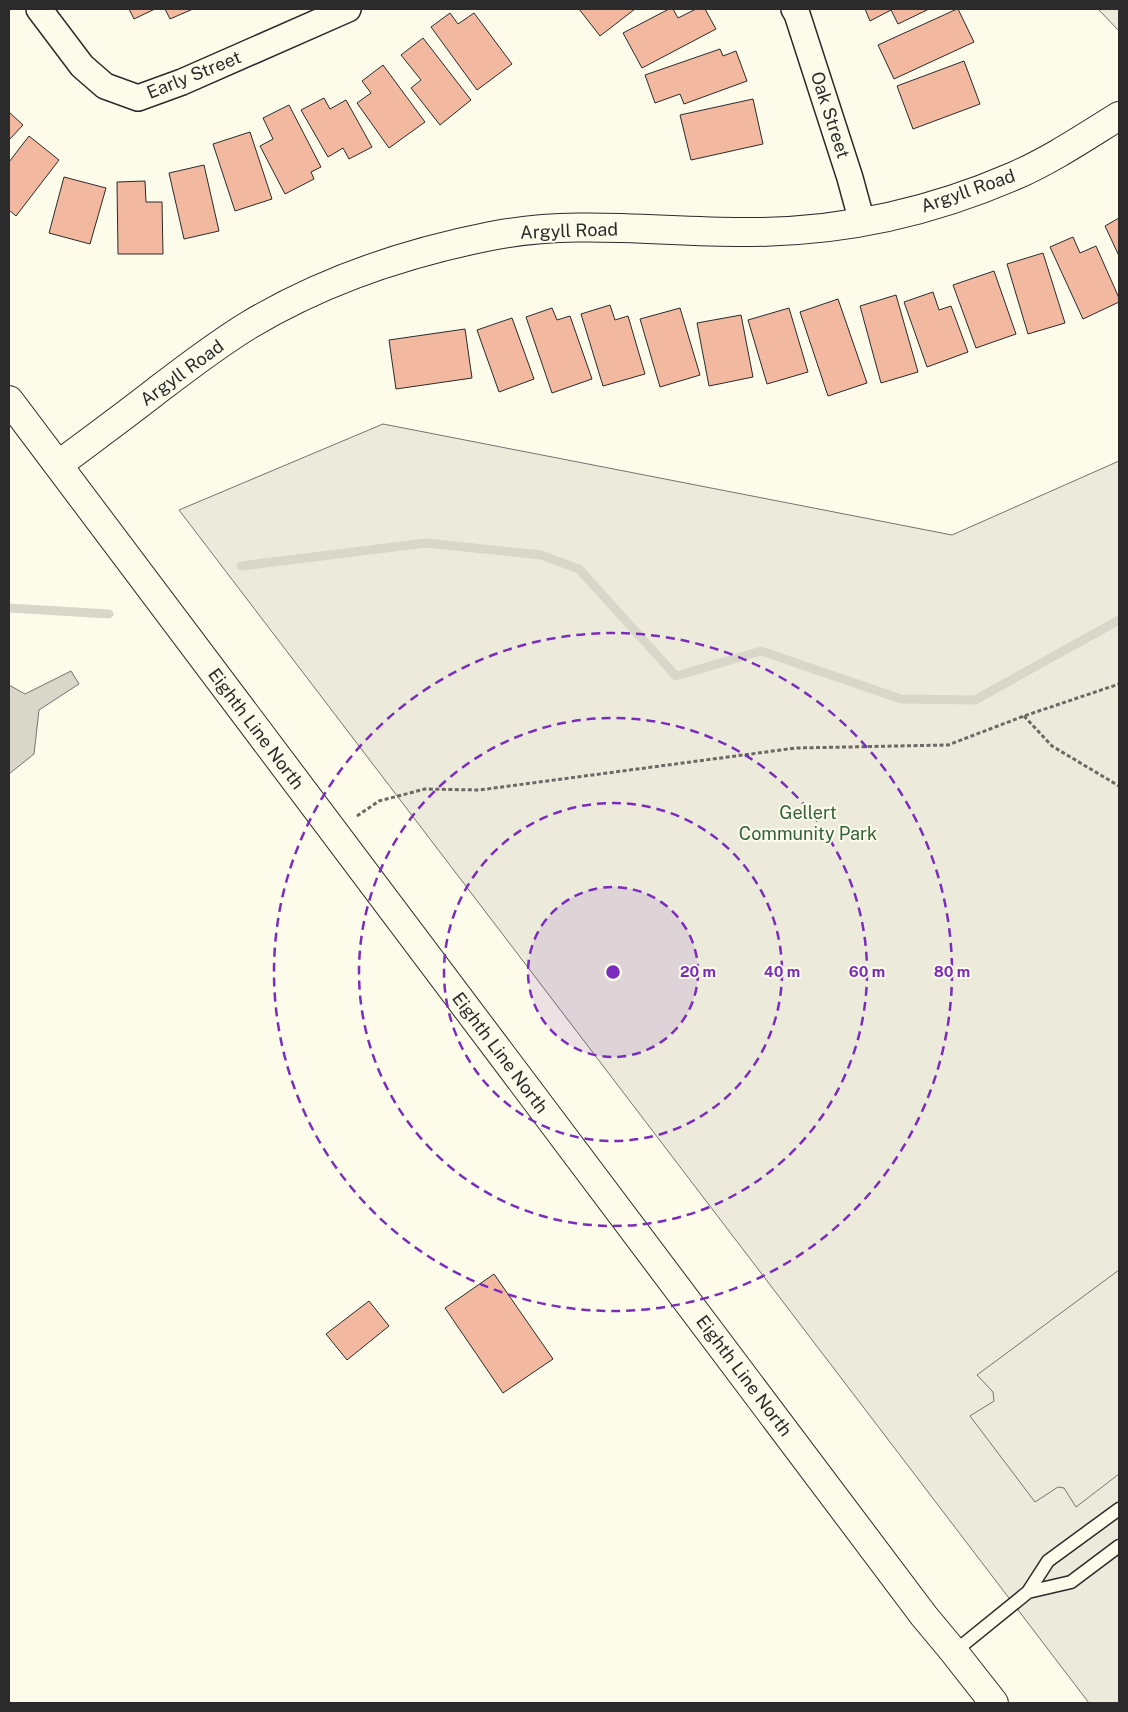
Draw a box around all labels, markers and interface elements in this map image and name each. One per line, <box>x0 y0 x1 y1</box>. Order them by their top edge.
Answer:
street label: Early Street <box>144 46 244 103</box>
street label: Oak Street <box>807 69 854 161</box>
street label: Argyll Road <box>918 165 1018 216</box>
street label: Argyll Road <box>520 218 618 243</box>
street label: Argyll Road <box>136 335 228 410</box>
street label: Eighth Line North <box>204 664 309 793</box>
park label: Gellert Community Park <box>739 802 877 844</box>
centre of rings <box>604 963 622 981</box>
text: 20 m <box>680 963 716 980</box>
text: 40 m <box>764 963 800 980</box>
text: 60 m <box>849 963 885 980</box>
text: 80 m <box>934 963 970 980</box>
street label: Eighth Line North <box>448 988 553 1117</box>
street label: Eighth Line North <box>692 1311 797 1440</box>

